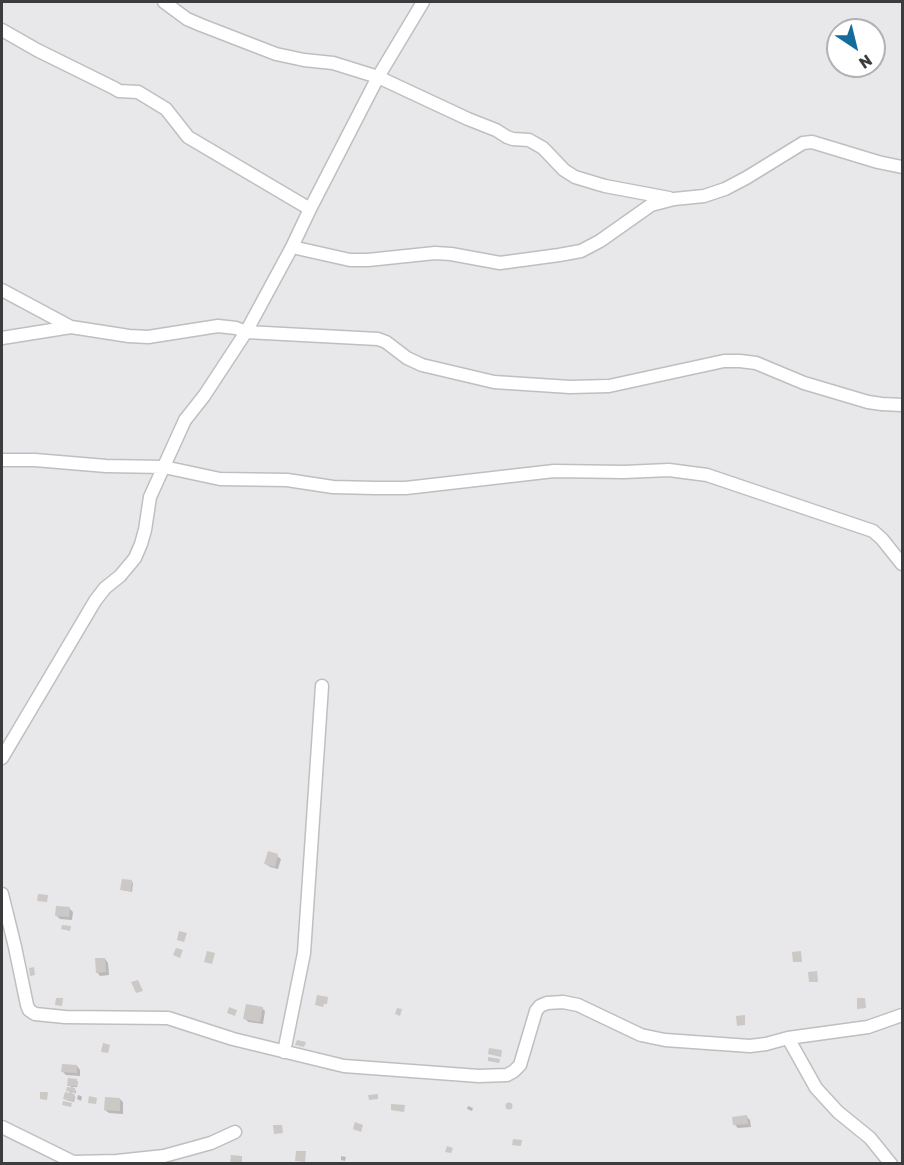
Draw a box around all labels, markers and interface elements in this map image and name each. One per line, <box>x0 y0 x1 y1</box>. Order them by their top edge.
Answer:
north arrow <box>826 18 886 78</box>
text: N <box>855 50 876 73</box>

